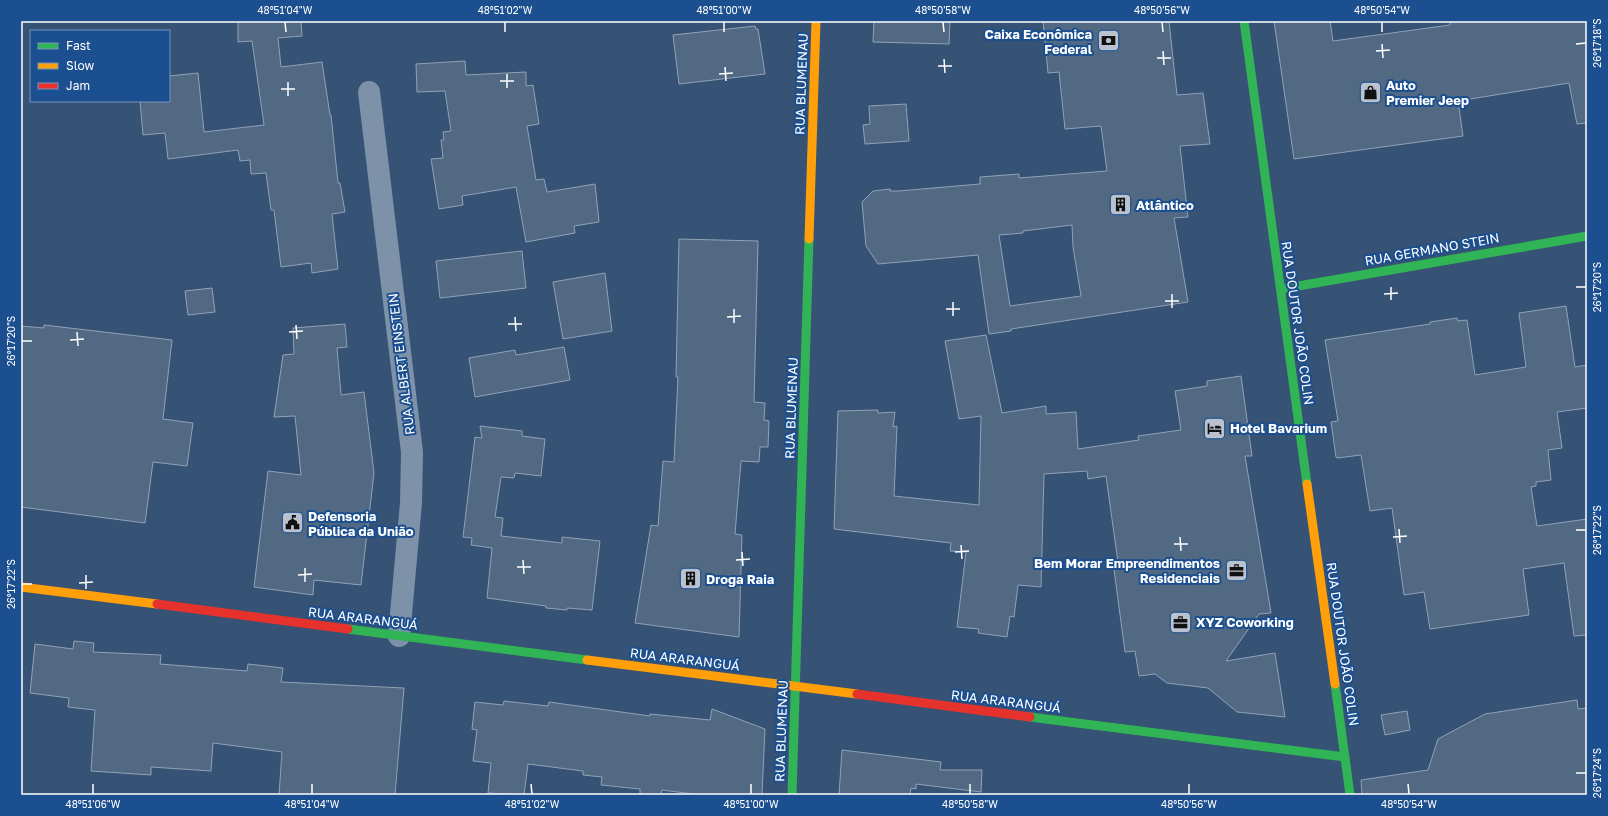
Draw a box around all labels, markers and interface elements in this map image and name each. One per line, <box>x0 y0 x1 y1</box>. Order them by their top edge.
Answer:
text: 48°51'04"W <box>258 4 313 16</box>
text: 48°51'02"W <box>478 4 533 16</box>
text: 48°51'00"W <box>696 4 752 16</box>
text: 48°50'58"W <box>915 4 971 16</box>
text: 48°50'56"W <box>1134 4 1190 16</box>
text: 48°50'54"W <box>1354 4 1410 16</box>
text: 26°17'18"S <box>1591 18 1603 68</box>
place label: Caixa Econômica Federal <box>985 26 1093 57</box>
bank icon: Caixa Econômica Federal <box>1095 28 1121 54</box>
legend <box>30 30 170 102</box>
street label: RUA BLUMENAU <box>791 33 811 135</box>
text: Fast <box>66 38 91 53</box>
text: Slow <box>66 58 94 73</box>
place label: Auto Premier Jeep <box>1386 77 1469 108</box>
text: Jam <box>66 78 90 93</box>
shop icon: Auto Premier Jeep <box>1358 79 1384 105</box>
building icon: Atlântico <box>1108 192 1134 218</box>
place label: Atlântico <box>1136 197 1194 213</box>
street label: RUA GERMANO STEIN <box>1363 229 1501 269</box>
street label: RUA DOUTOR JOÃO COLIN <box>1279 240 1317 406</box>
text: 26°17'20"S <box>1591 262 1603 312</box>
street label: RUA ALBERT EINSTEIN <box>384 292 418 436</box>
text: 26°17'20"S <box>5 316 17 366</box>
street label: RUA BLUMENAU <box>781 357 801 459</box>
hotel icon: Hotel Bavarium <box>1201 415 1227 441</box>
place label: Hotel Bavarium <box>1230 420 1327 436</box>
text: 26°17'22"S <box>1591 505 1603 555</box>
place label: Defensoria Pública da União <box>308 508 414 539</box>
public building icon: Defensoria Pública da União <box>279 510 305 536</box>
place label: Bem Morar Empreendimentos Residenciais <box>1034 555 1220 586</box>
office icon: Bem Morar Empreendimentos Residenciais <box>1223 557 1249 583</box>
text: 26°17'22"S <box>5 559 17 609</box>
street label: RUA DOUTOR JOÃO COLIN <box>1324 561 1362 727</box>
building icon: Droga Raia <box>678 566 704 592</box>
place label: Droga Raia <box>706 571 775 587</box>
street label: RUA ARARANGUÁ <box>307 603 419 633</box>
office icon: XYZ Coworking <box>1168 609 1194 635</box>
place label: XYZ Coworking <box>1196 614 1294 630</box>
street label: RUA ARARANGUÁ <box>629 644 741 674</box>
street label: RUA BLUMENAU <box>771 680 791 782</box>
street label: RUA ARARANGUÁ <box>950 686 1062 716</box>
text: 26°17'24"S <box>1591 748 1603 798</box>
text: 48°51'06"W <box>66 798 121 810</box>
text: 48°51'04"W <box>285 798 340 810</box>
text: 48°51'02"W <box>505 798 560 810</box>
text: 48°51'00"W <box>723 798 779 810</box>
text: 48°50'58"W <box>942 798 998 810</box>
text: 48°50'56"W <box>1161 798 1217 810</box>
text: 48°50'54"W <box>1381 798 1437 810</box>

